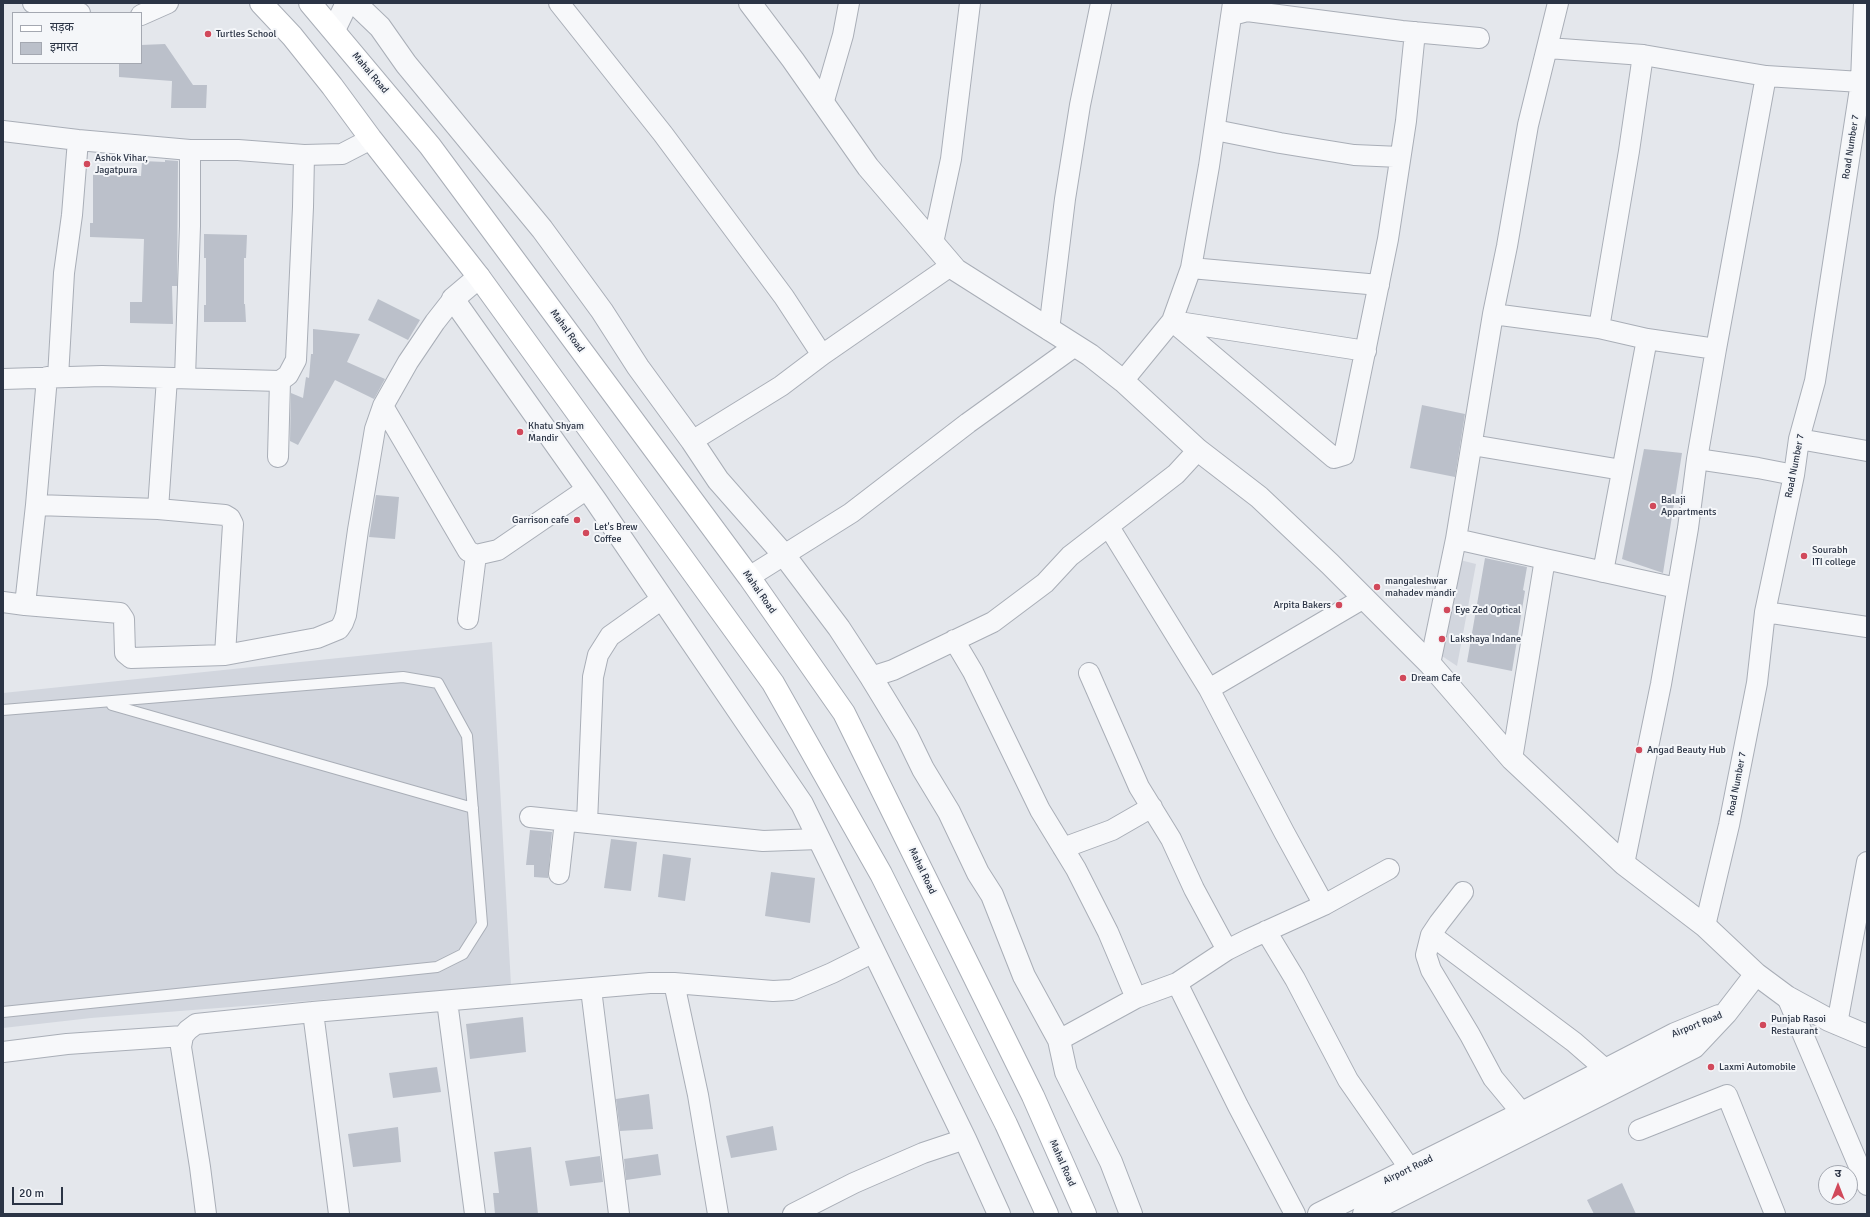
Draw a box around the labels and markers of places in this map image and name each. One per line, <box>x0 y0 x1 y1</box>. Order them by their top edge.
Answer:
place label: Turtles School <box>216 28 276 40</box>
marker: Turtles School <box>203 29 213 39</box>
place label: Ashok Vihar, Jagatpura <box>95 152 148 176</box>
marker: Ashok Vihar, Jagatpura <box>82 159 92 169</box>
place label: Khatu Shyam Mandir <box>528 420 584 444</box>
marker: Khatu Shyam Mandir <box>515 427 525 437</box>
place label: Balaji Appartments <box>1661 494 1716 518</box>
marker: Balaji Appartments <box>1648 501 1658 511</box>
place label: Garrison cafe <box>512 514 569 526</box>
marker: Garrison cafe <box>572 515 582 525</box>
place label: Let's Brew Coffee <box>594 521 638 544</box>
marker: Let's Brew Coffee <box>581 528 591 538</box>
place label: Sourabh ITI college <box>1812 544 1856 568</box>
marker: Sourabh ITI college <box>1799 551 1809 561</box>
place label: mangaleshwar mahadev mandir <box>1385 575 1456 598</box>
marker: mangaleshwar mahadev mandir <box>1372 582 1382 592</box>
place label: Arpita Bakers <box>1273 599 1331 611</box>
marker: Arpita Bakers <box>1334 600 1344 610</box>
place label: Eye Zed Optical <box>1455 604 1521 616</box>
marker: Eye Zed Optical <box>1442 605 1452 615</box>
place label: Lakshaya Indane <box>1450 633 1521 645</box>
marker: Lakshaya Indane <box>1437 634 1447 644</box>
place label: Dream Cafe <box>1411 672 1461 684</box>
marker: Dream Cafe <box>1398 673 1408 683</box>
place label: Angad Beauty Hub <box>1647 744 1726 756</box>
marker: Angad Beauty Hub <box>1634 745 1644 755</box>
place label: Punjab Rasoi Restaurant <box>1771 1013 1826 1036</box>
marker: Punjab Rasoi Restaurant <box>1758 1020 1768 1030</box>
place label: Laxmi Automobile <box>1719 1061 1796 1073</box>
marker: Laxmi Automobile <box>1706 1062 1716 1072</box>

